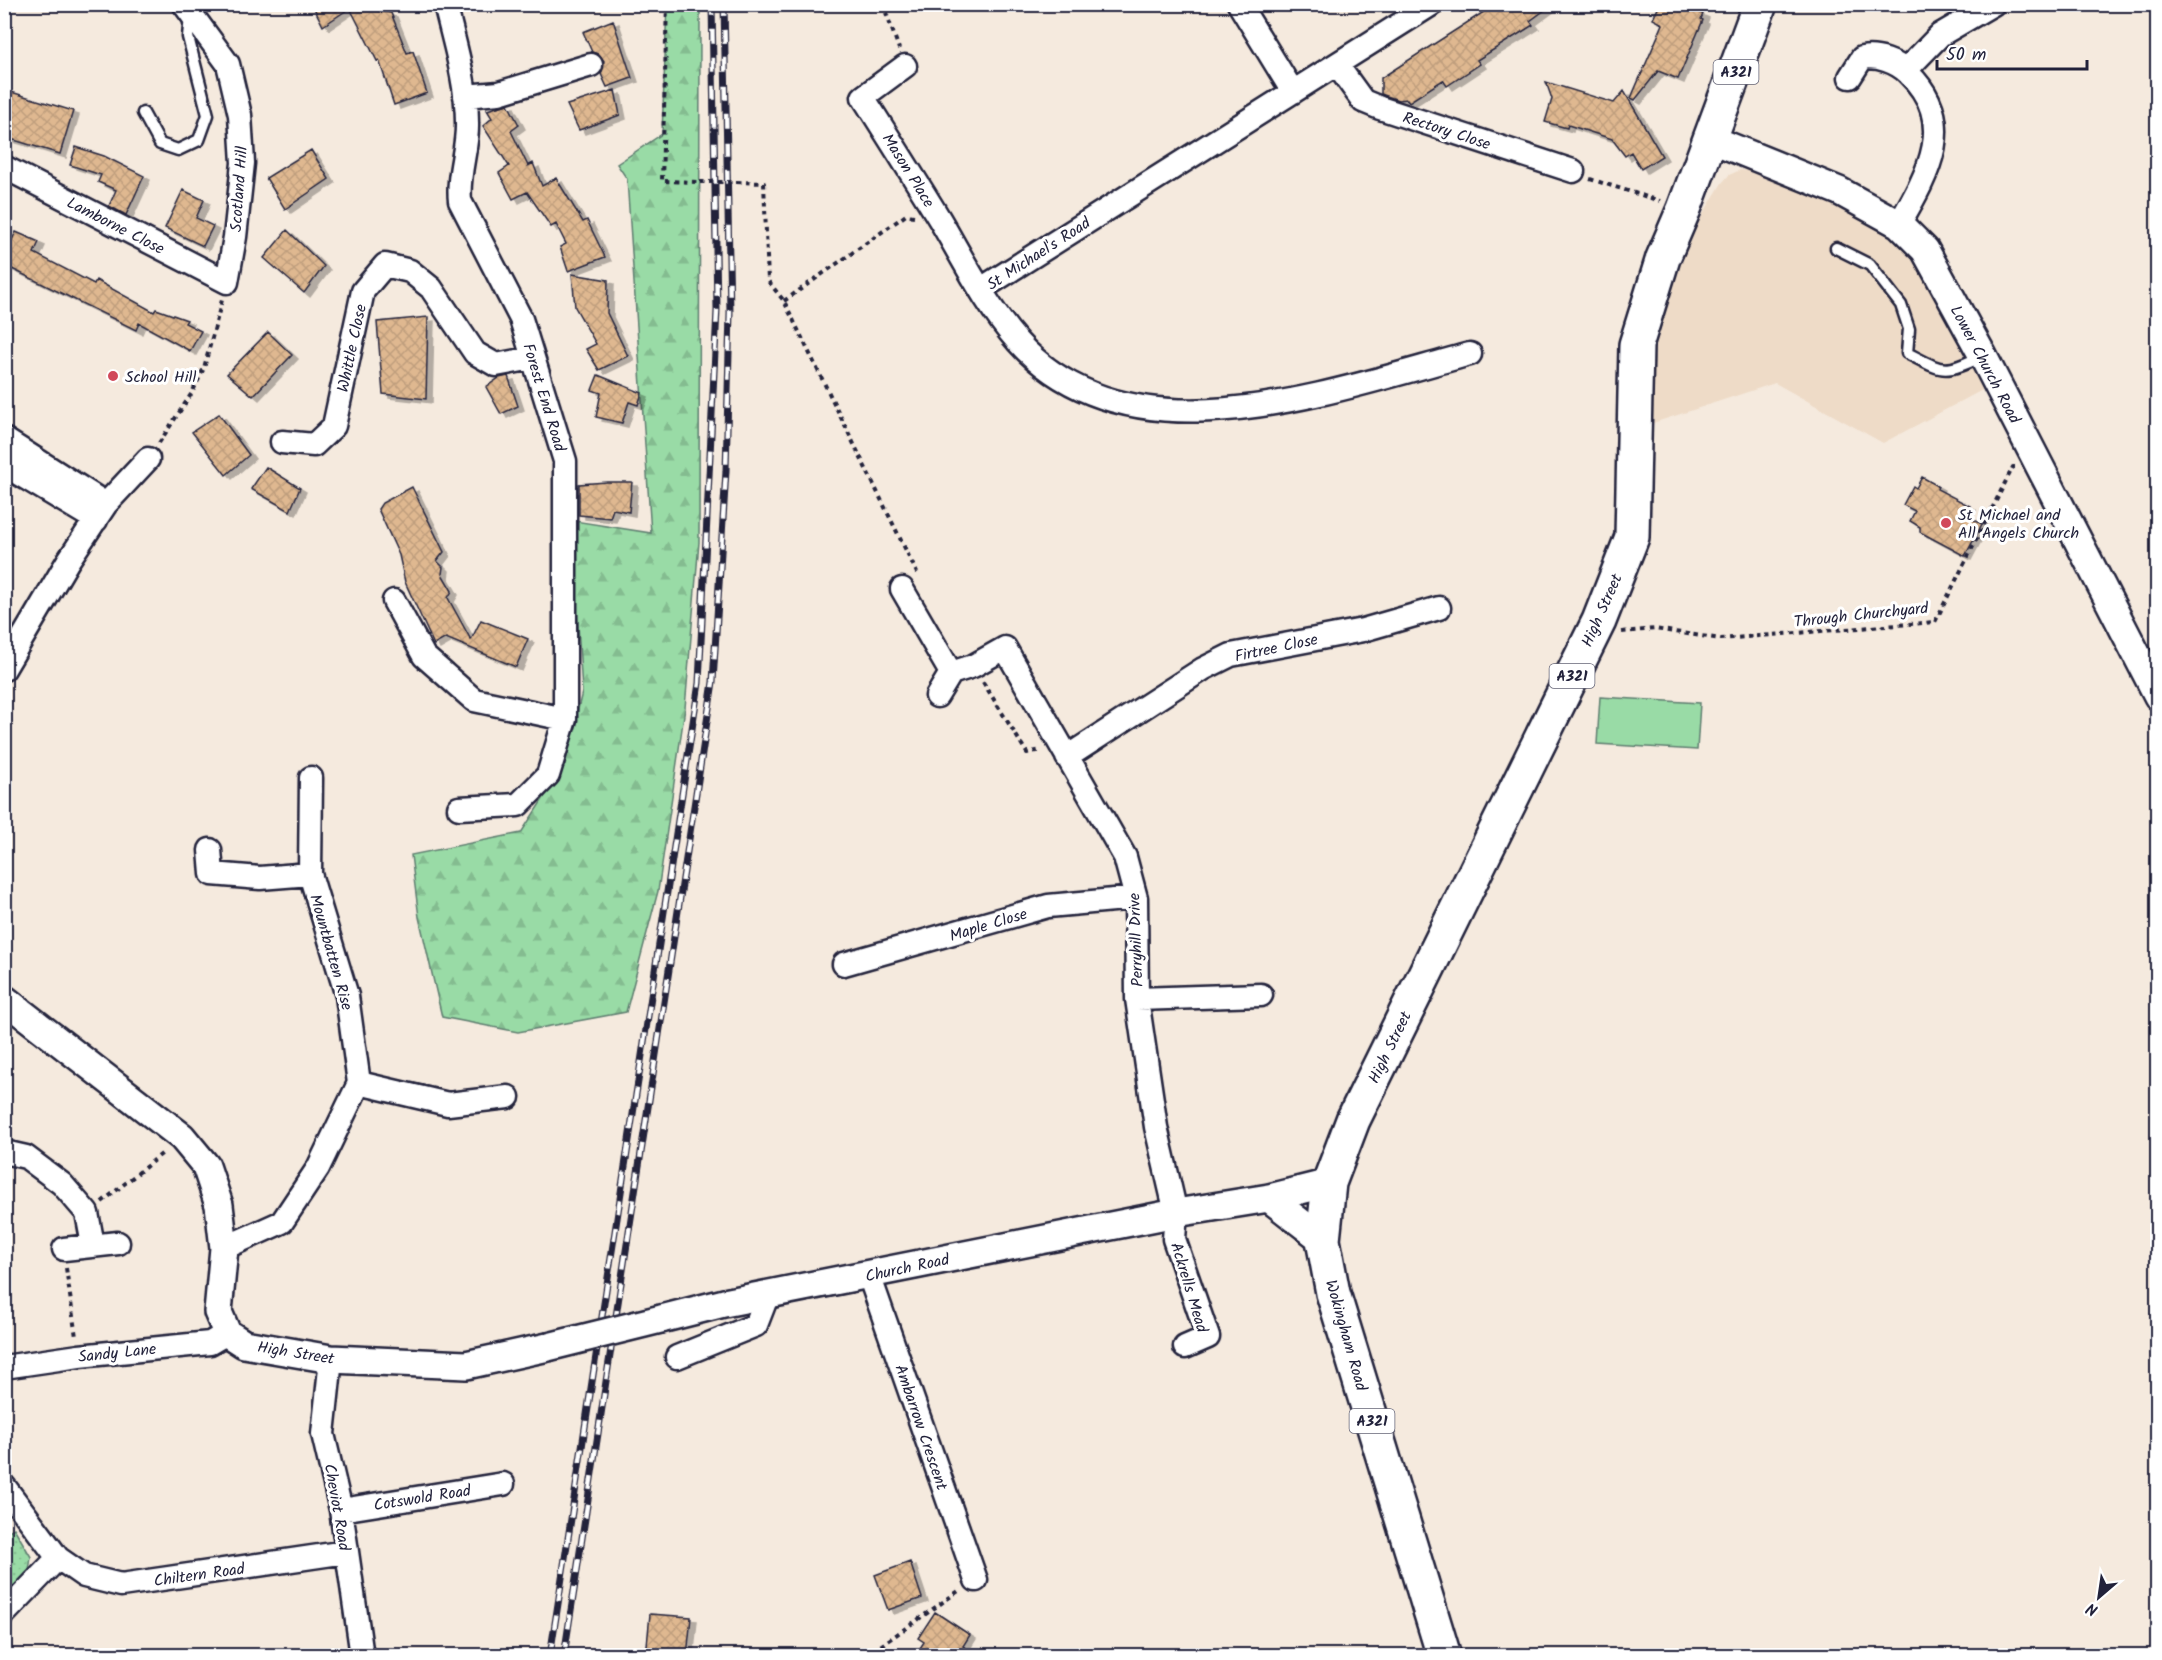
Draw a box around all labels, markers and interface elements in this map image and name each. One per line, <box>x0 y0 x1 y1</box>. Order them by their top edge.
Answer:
scale bar <box>1937 33 2087 71</box>
text: 50 m <box>1946 41 1986 70</box>
road number: A321 <box>1714 60 1758 84</box>
street label: Rectory Close <box>1399 105 1494 157</box>
street label: Mason Place <box>875 129 940 213</box>
street label: Scotland Hill <box>224 145 255 233</box>
street label: Lamborne Close <box>62 191 169 262</box>
street label: St Michael's Road <box>982 211 1097 297</box>
street label: Lower Church Road <box>1943 301 2027 429</box>
street label: Whittle Close <box>331 302 374 395</box>
street label: Forest End Road <box>515 340 572 456</box>
place label: School Hill <box>125 365 196 390</box>
marker: School Hill <box>106 369 120 383</box>
place label: St Michael and All Angels Church <box>1958 503 2079 546</box>
marker: St Michael and All Angels Church <box>1939 516 1953 530</box>
street label: High Street <box>1575 569 1630 651</box>
street label: Through Churchyard <box>1793 596 1931 635</box>
street label: Firtree Close <box>1232 627 1320 669</box>
road number: A321 <box>1550 664 1594 688</box>
street label: Mountbatten Rise <box>302 891 359 1013</box>
street label: Perryhill Drive <box>1122 893 1151 987</box>
street label: Maple Close <box>946 902 1030 949</box>
street label: High Street <box>1362 1007 1419 1088</box>
street label: Ackrells Mead <box>1163 1239 1214 1337</box>
street label: Church Road <box>863 1247 953 1290</box>
street label: Wokingham Road <box>1318 1277 1374 1395</box>
street label: High Street <box>255 1335 337 1372</box>
street label: Sandy Lane <box>77 1337 157 1370</box>
street label: Ambarrow Crescent <box>887 1361 954 1494</box>
road number: A321 <box>1350 1409 1394 1433</box>
street label: Cheviot Road <box>317 1462 357 1554</box>
street label: Cotswold Road <box>372 1478 474 1519</box>
street label: Chiltern Road <box>152 1557 247 1594</box>
north arrow <box>2069 1567 2129 1627</box>
text: N <box>2082 1595 2103 1622</box>

